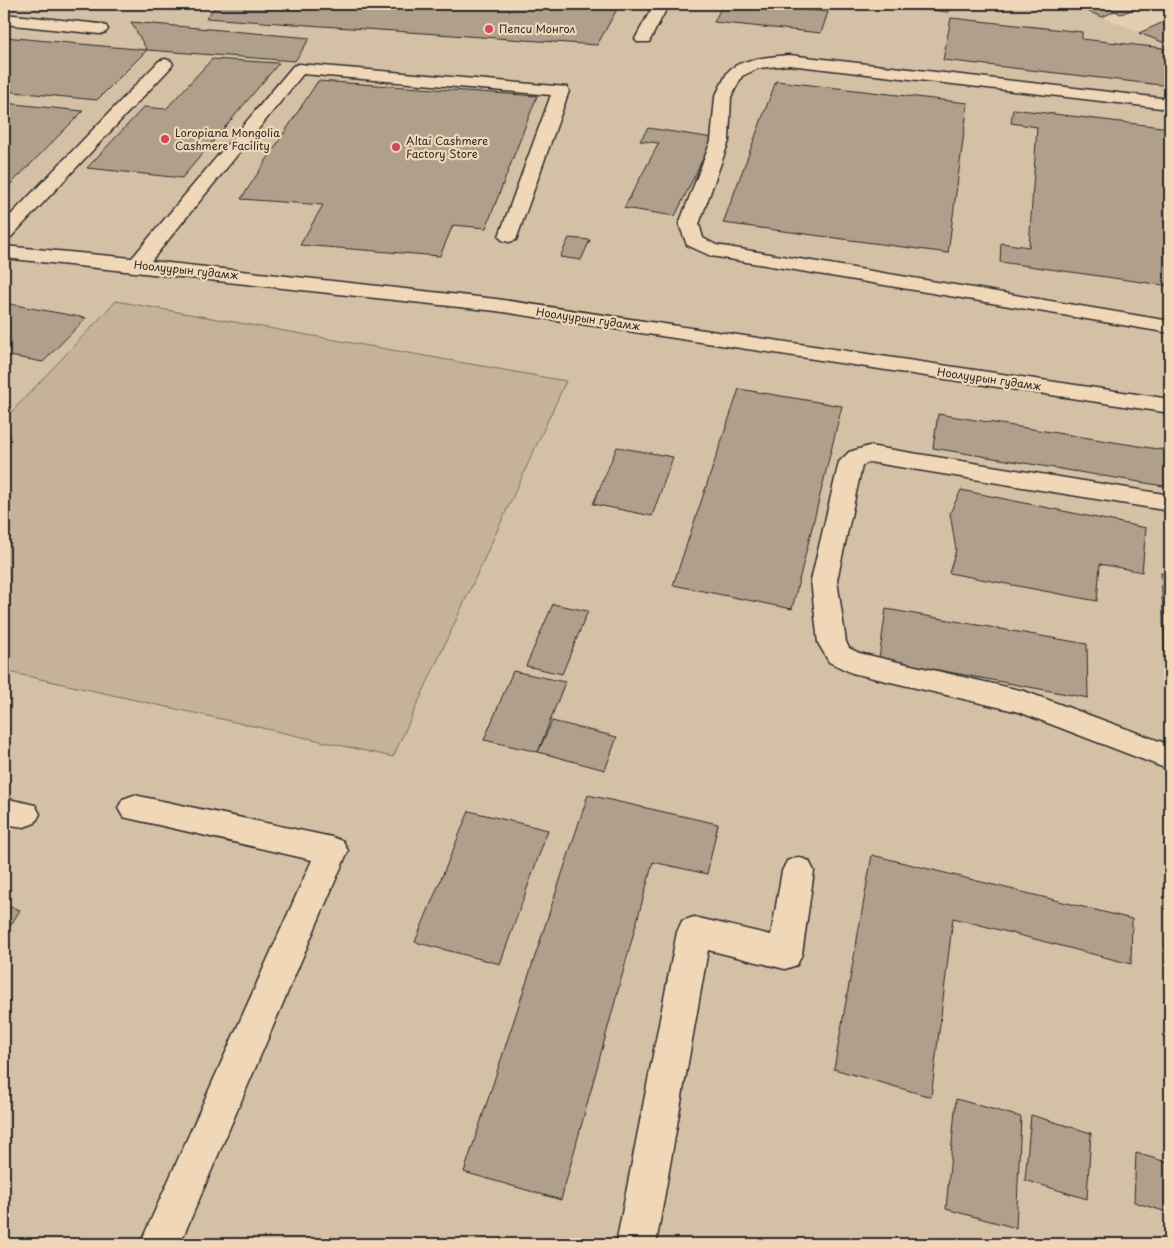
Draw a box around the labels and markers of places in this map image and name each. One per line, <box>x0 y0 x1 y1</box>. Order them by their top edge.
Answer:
place label: Пепси Монгол <box>499 20 576 37</box>
marker: Пепси Монгол <box>483 23 495 35</box>
place label: Loropiana Mongolia Cashmere Facility <box>175 124 280 154</box>
place label: Altai Cashmere Factory Store <box>406 132 488 162</box>
marker: Loropiana Mongolia Cashmere Facility <box>159 133 171 145</box>
marker: Altai Cashmere Factory Store <box>390 141 402 153</box>

